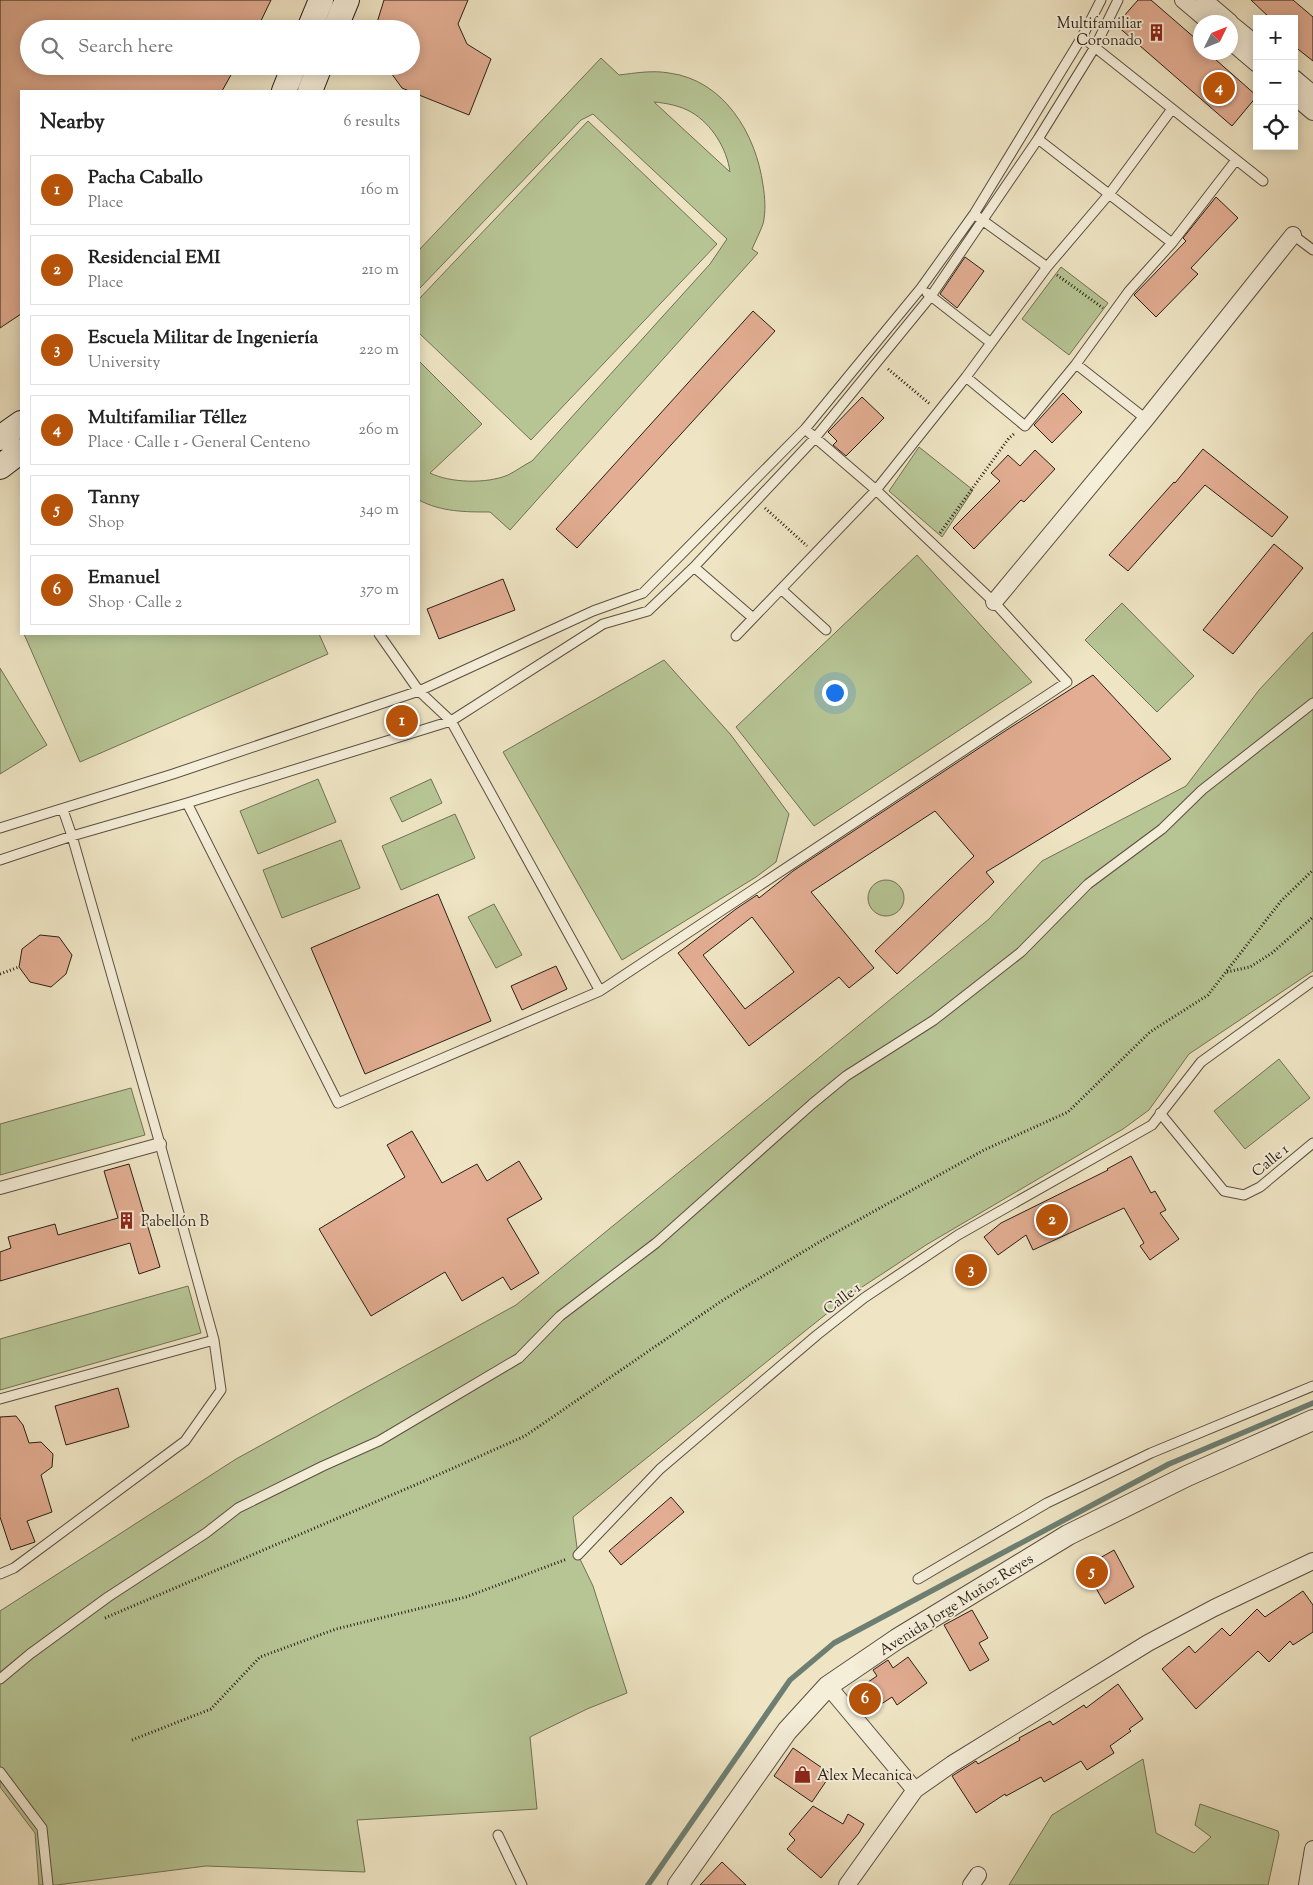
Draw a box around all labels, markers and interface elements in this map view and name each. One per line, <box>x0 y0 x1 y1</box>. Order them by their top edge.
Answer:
place label: Multifamiliar Coronado <box>1057 14 1142 52</box>
north arrow <box>1193 15 1238 60</box>
map controls <box>1253 15 1298 150</box>
button: + <box>1253 15 1298 60</box>
search box <box>20 20 420 75</box>
building icon: Multifamiliar Coronado <box>1146 22 1166 42</box>
icon: search <box>38 34 66 62</box>
text: Search here <box>78 34 173 61</box>
button: − <box>1253 60 1298 105</box>
pin: 4 <box>1203 69 1235 107</box>
button: locate <box>1253 105 1298 150</box>
text: Nearby <box>40 108 105 138</box>
text: 6 results <box>344 111 400 134</box>
text: Pacha Caballo <box>88 165 203 192</box>
text: 1 <box>54 179 60 202</box>
text: 160 m <box>361 179 399 202</box>
text: Place <box>88 192 123 215</box>
text: Residencial EMI <box>88 245 220 272</box>
text: 2 <box>53 259 61 282</box>
text: 210 m <box>361 259 399 282</box>
text: Place <box>88 272 123 295</box>
text: Escuela Militar de Ingeniería <box>88 325 318 352</box>
text: 3 <box>54 339 60 362</box>
text: 220 m <box>359 339 399 362</box>
text: University <box>88 352 161 375</box>
text: Multifamiliar Téllez <box>88 405 247 432</box>
text: 4 <box>53 419 61 442</box>
text: 260 m <box>358 419 399 442</box>
text: Place · Calle 1 - General Centeno <box>88 432 310 455</box>
text: Tanny <box>88 485 140 512</box>
text: 5 <box>54 499 60 522</box>
text: 340 m <box>360 499 399 522</box>
text: Shop <box>88 512 124 535</box>
text: Emanuel <box>88 565 160 592</box>
text: 6 <box>53 579 61 602</box>
text: 370 m <box>360 579 399 602</box>
text: Shop · Calle 2 <box>88 592 182 615</box>
your location <box>822 680 848 706</box>
pin: 1 <box>386 702 418 740</box>
street label: Calle 1 <box>1248 1140 1294 1183</box>
pin: 2 <box>1036 1201 1068 1239</box>
building icon: Pabellón B <box>117 1211 137 1231</box>
place label: Pabellón B <box>141 1212 210 1233</box>
pin: 3 <box>955 1251 987 1289</box>
street label: Calle 1 <box>820 1278 866 1320</box>
street label: Avenida Jorge Muñoz Reyes <box>876 1549 1038 1661</box>
pin: 5 <box>1076 1553 1108 1591</box>
pin: 6 <box>849 1680 881 1718</box>
shop icon: Alex Mecanica <box>793 1765 813 1785</box>
place label: Alex Mecanica <box>817 1766 913 1787</box>

